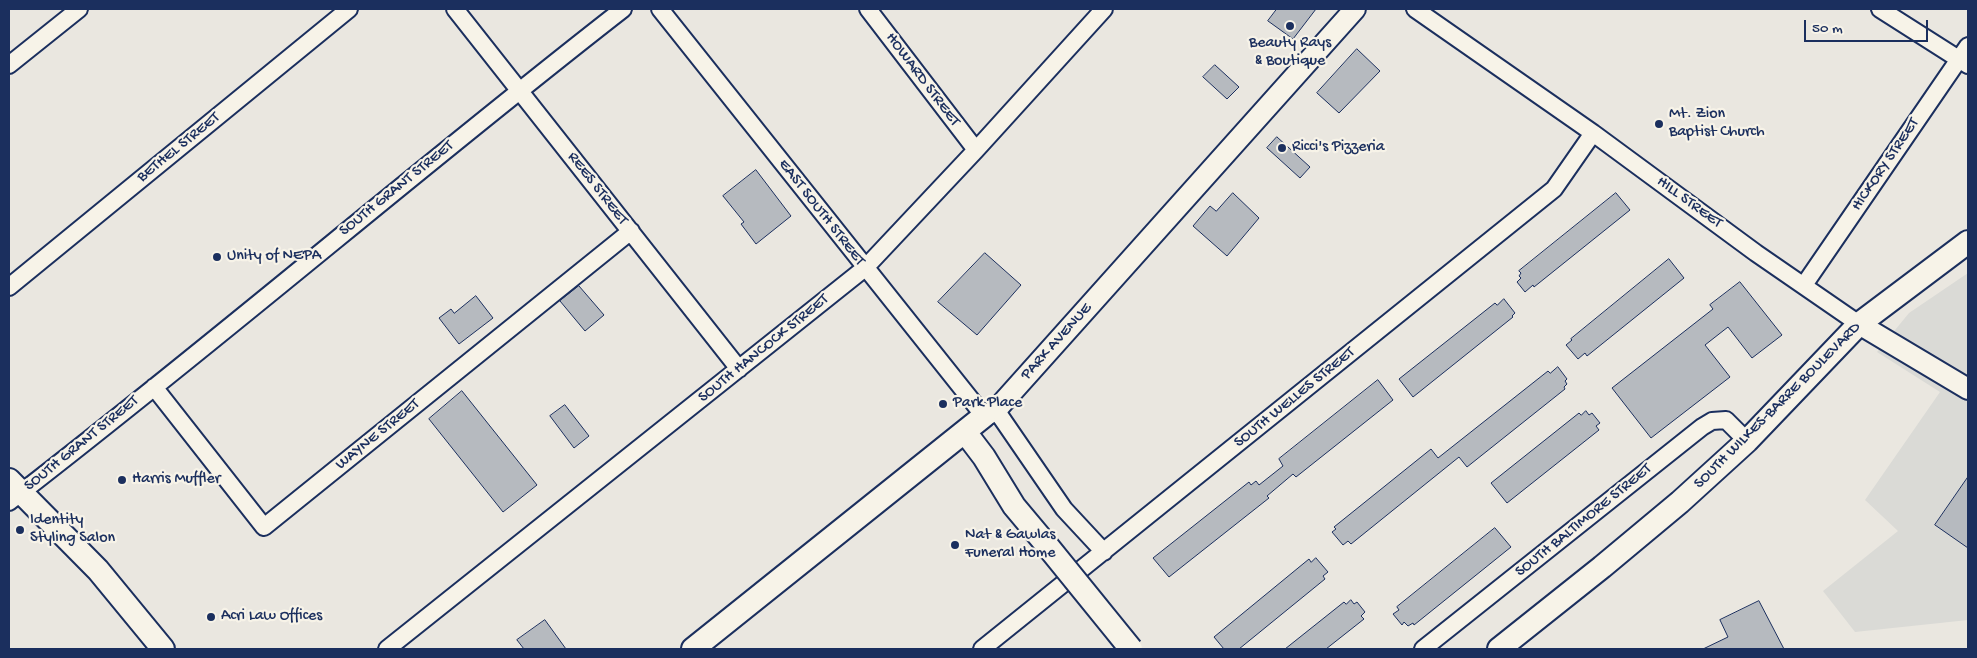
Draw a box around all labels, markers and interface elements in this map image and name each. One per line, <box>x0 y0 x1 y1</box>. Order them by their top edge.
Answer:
scale bar <box>1807 10 1931 42</box>
marker: Beauty Rays & Boutique <box>1284 20 1296 32</box>
text: 50 m <box>1812 20 1843 38</box>
street label: HOWARD STREET <box>880 29 964 131</box>
place label: Beauty Rays & Boutique <box>1249 34 1331 72</box>
place label: Mt. Zion Baptist Church <box>1669 105 1765 143</box>
street label: BETHEL STREET <box>134 109 224 187</box>
street label: HICKORY STREET <box>1848 115 1924 215</box>
marker: Mt. Zion Baptist Church <box>1653 118 1665 130</box>
street label: SOUTH GRANT STREET <box>336 137 458 241</box>
place label: Ricci's Pizzeria <box>1292 138 1385 158</box>
marker: Ricci's Pizzeria <box>1276 142 1288 154</box>
street label: REES STREET <box>562 149 632 229</box>
street label: EAST SOUTH STREET <box>773 156 869 270</box>
street label: HILL STREET <box>1652 173 1726 233</box>
place label: Unity of NEPA <box>227 247 321 267</box>
marker: Unity of NEPA <box>211 251 223 263</box>
street label: SOUTH HANCOCK STREET <box>695 291 833 407</box>
street label: PARK AVENUE <box>1017 299 1097 385</box>
street label: SOUTH WILKES-BARRE BOULEVARD <box>1691 319 1865 493</box>
street label: SOUTH WELLES STREET <box>1231 343 1359 453</box>
street label: SOUTH GRANT STREET <box>21 392 143 496</box>
place label: Park Place <box>953 394 1022 414</box>
street label: WAYNE STREET <box>332 395 424 475</box>
marker: Park Place <box>937 398 949 410</box>
street label: SOUTH BALTIMORE STREET <box>1512 460 1656 582</box>
place label: Harris Muffler <box>132 470 220 490</box>
marker: Harris Muffler <box>116 474 128 486</box>
place label: Identity Styling Salon <box>30 511 115 549</box>
marker: Identity Styling Salon <box>14 524 26 536</box>
place label: Nat & Gawlas Funeral Home <box>965 526 1055 564</box>
marker: Nat & Gawlas Funeral Home <box>949 539 961 551</box>
place label: Acri Law Offices <box>221 607 322 627</box>
marker: Acri Law Offices <box>205 611 217 623</box>

